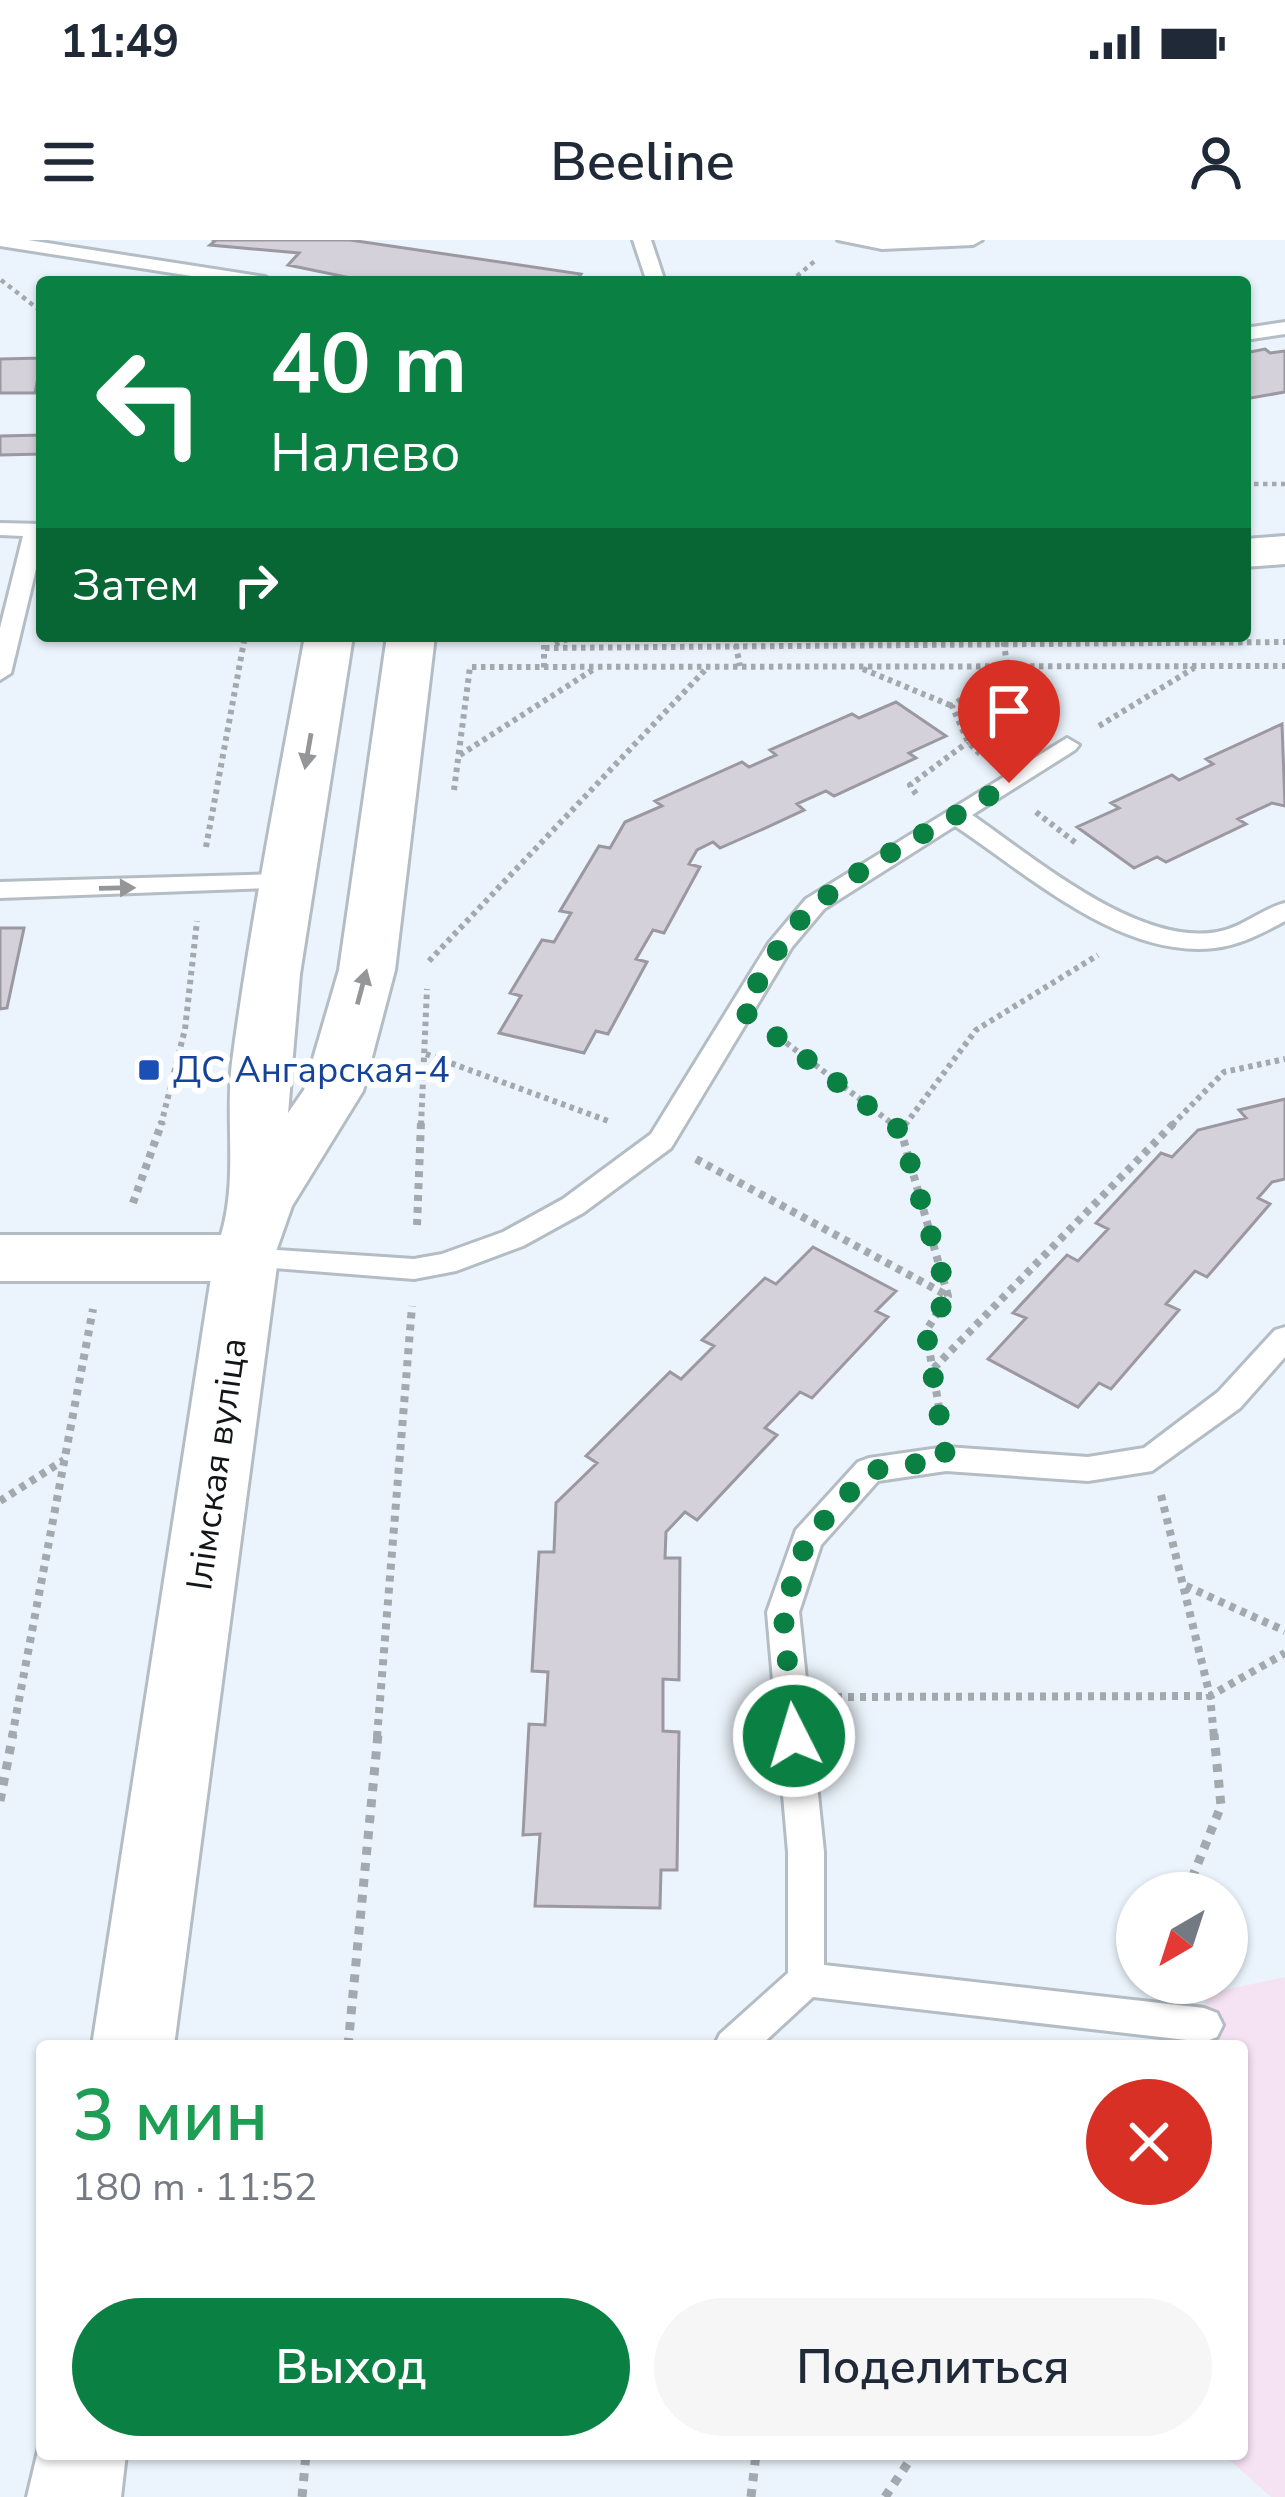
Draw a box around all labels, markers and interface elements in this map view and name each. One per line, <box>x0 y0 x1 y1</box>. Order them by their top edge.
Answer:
text: 11:49 <box>60 12 179 73</box>
text: Beeline <box>550 125 735 199</box>
icon: menu <box>36 129 102 195</box>
icon: person <box>1183 129 1249 195</box>
text: 40 m <box>270 307 467 422</box>
icon: left <box>72 324 228 480</box>
text: Налево <box>270 416 461 490</box>
icon: right <box>223 552 289 618</box>
text: Затем <box>72 555 199 616</box>
pin <box>958 660 1060 783</box>
icon: arrive <box>976 678 1042 744</box>
one-way arrow <box>299 733 317 771</box>
one-way arrow <box>99 878 137 897</box>
one-way arrow <box>353 968 372 1005</box>
place label: ДС Ангарская-4 <box>173 1046 450 1095</box>
marker: ДС Ангарская-4 <box>136 1057 162 1083</box>
street label: Ілімская вуліца <box>175 1335 259 1593</box>
position arrow <box>731 1673 857 1799</box>
north arrow <box>1116 1872 1248 2004</box>
map controls <box>1116 1872 1248 2004</box>
text: 3 мин <box>72 2067 268 2165</box>
button: close <box>1086 2079 1212 2205</box>
text: 180 m · 11:52 <box>72 2161 317 2214</box>
button: Выход <box>72 2298 630 2436</box>
button: Поделиться <box>654 2298 1212 2436</box>

